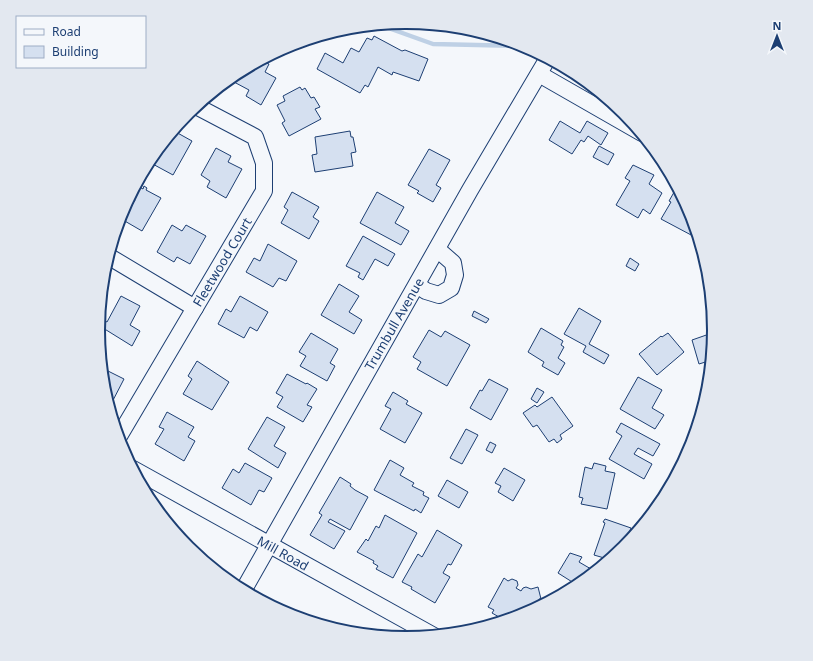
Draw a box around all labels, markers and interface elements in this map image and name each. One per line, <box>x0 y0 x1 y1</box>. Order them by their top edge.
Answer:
legend <box>16 16 146 68</box>
north arrow <box>757 16 797 56</box>
text: N <box>773 18 781 33</box>
text: Road <box>52 23 81 40</box>
text: Building <box>52 43 99 60</box>
street label: Fleetwood Court <box>188 214 256 310</box>
street label: Trumbull Avenue <box>360 275 428 373</box>
street label: Mill Road <box>254 531 312 575</box>

